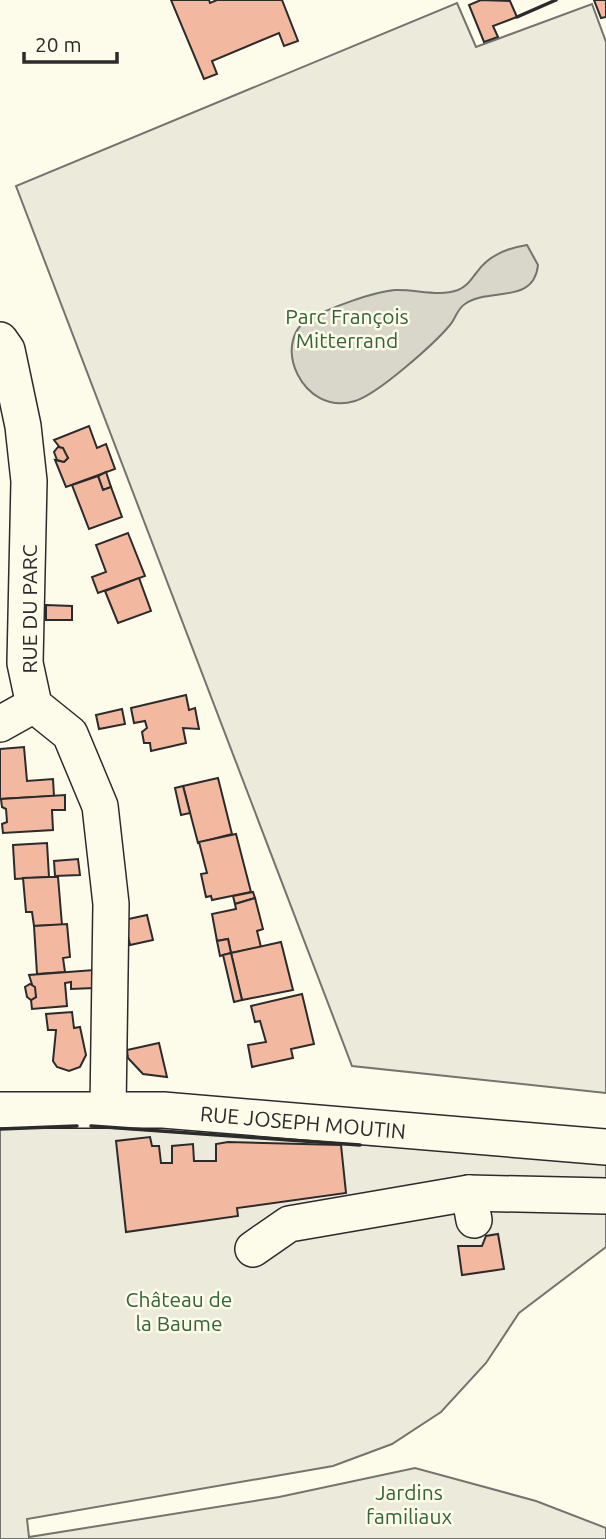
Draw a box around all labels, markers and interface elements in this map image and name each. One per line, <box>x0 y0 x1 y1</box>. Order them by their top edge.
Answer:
scale bar <box>24 21 117 65</box>
text: 20 m <box>35 32 82 56</box>
park label: Parc François Mitterrand <box>285 304 409 352</box>
street label: RUE DU PARC <box>17 544 41 674</box>
street label: RUE JOSEPH MOUTIN <box>199 1101 407 1143</box>
park label: Château de la Baume <box>126 1287 232 1335</box>
park label: Jardins familiaux <box>366 1480 452 1528</box>

